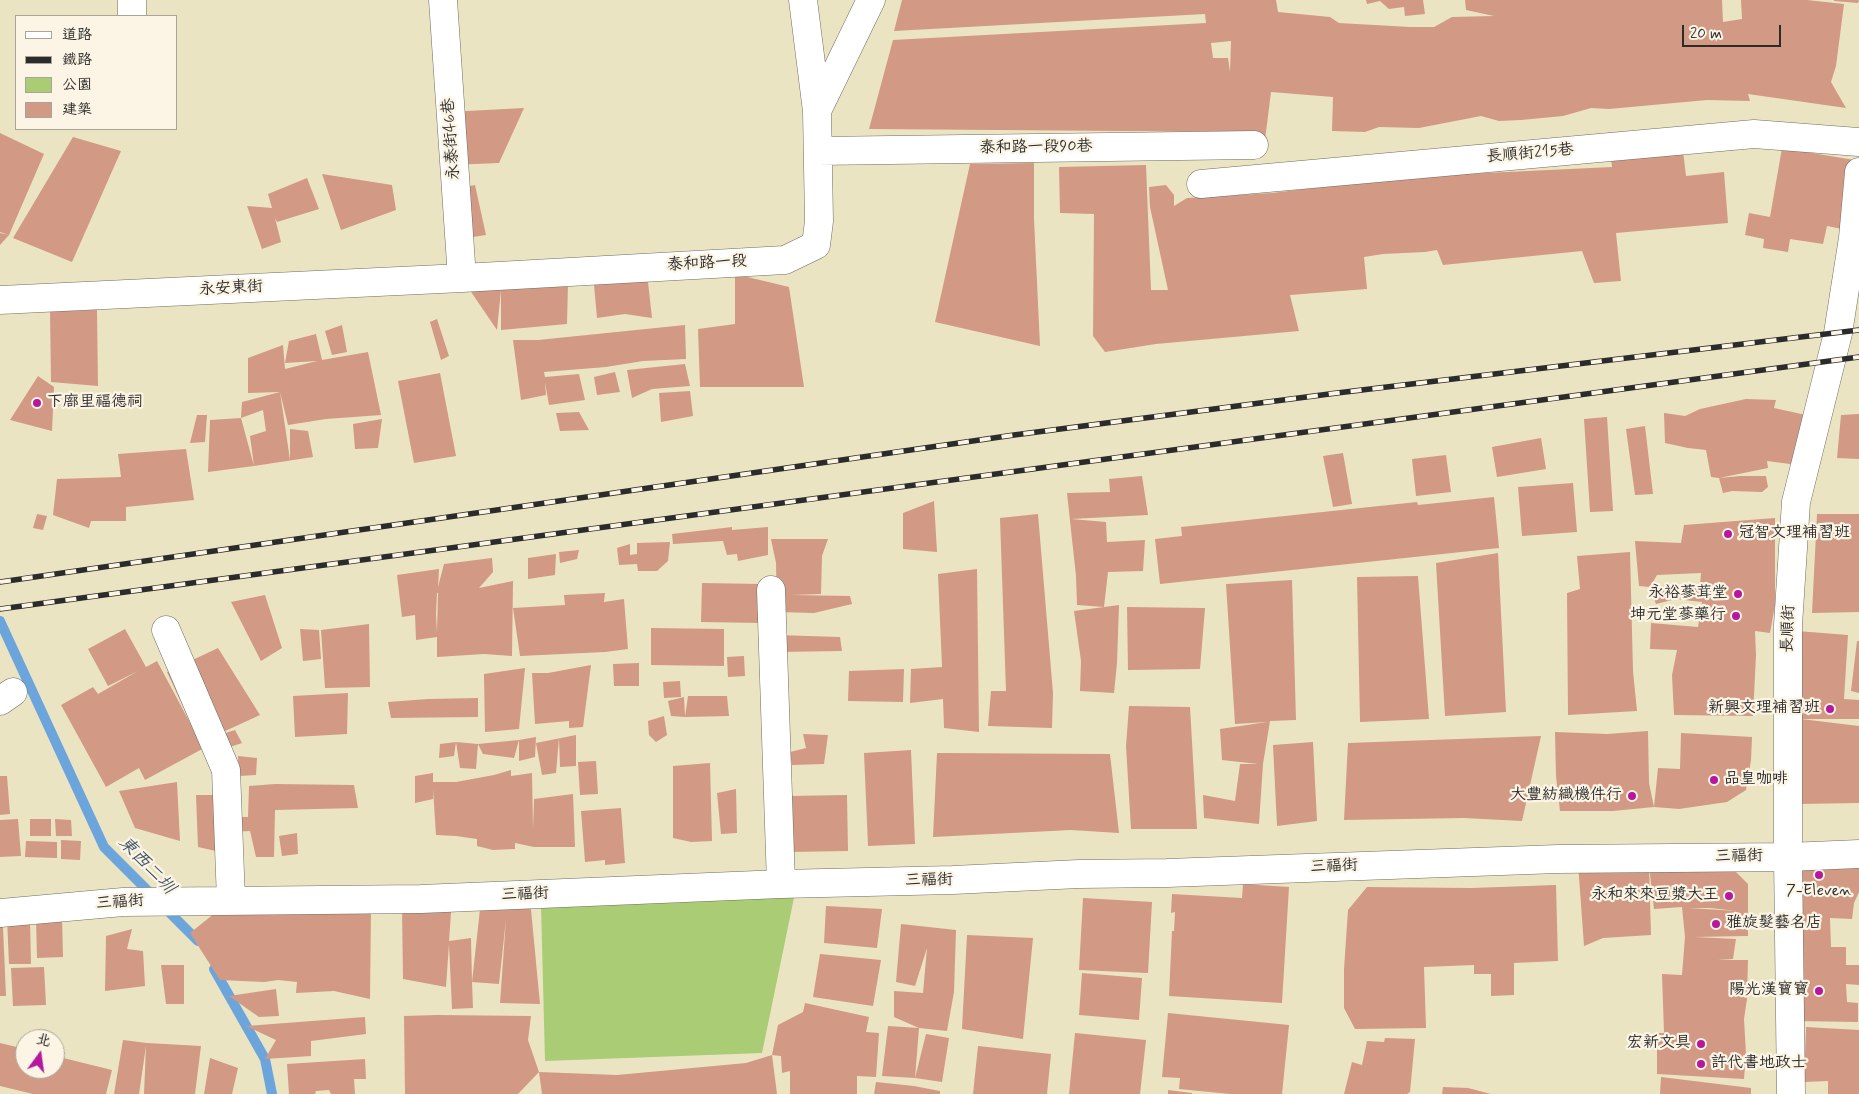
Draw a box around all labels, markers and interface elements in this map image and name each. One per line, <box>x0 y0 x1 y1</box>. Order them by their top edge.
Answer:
legend <box>15 15 178 130</box>
scale bar <box>1684 15 1783 47</box>
text: 20 m <box>1690 24 1722 44</box>
text: 道路 <box>62 25 92 45</box>
text: 鐵路 <box>62 50 92 70</box>
text: 公園 <box>62 75 92 95</box>
street label: 永泰街46巷 <box>440 97 464 181</box>
text: 建築 <box>62 100 92 120</box>
street label: 泰和路一段90巷 <box>979 137 1093 159</box>
street label: 長順街215巷 <box>1486 141 1574 167</box>
street label: 泰和路一段 <box>667 252 747 276</box>
street label: 永安東街 <box>199 278 263 300</box>
place label: 下廍里福德祠 <box>47 393 143 413</box>
marker: 下廍里福德祠 <box>31 397 43 409</box>
place label: 冠智文理補習班 <box>1738 524 1850 544</box>
marker: 冠智文理補習班 <box>1722 528 1734 540</box>
place label: 永裕蔘茸堂 <box>1648 584 1728 604</box>
marker: 永裕蔘茸堂 <box>1732 588 1744 600</box>
street label: 長順街 <box>1779 605 1799 653</box>
place label: 坤元堂蔘藥行 <box>1630 606 1726 626</box>
marker: 坤元堂蔘藥行 <box>1730 610 1742 622</box>
place label: 新興文理補習班 <box>1708 699 1820 719</box>
marker: 新興文理補習班 <box>1824 703 1836 715</box>
place label: 品皇咖啡 <box>1724 770 1788 790</box>
marker: 品皇咖啡 <box>1708 774 1720 786</box>
place label: 大豐紡織機件行 <box>1510 786 1622 806</box>
marker: 大豐紡織機件行 <box>1626 790 1638 802</box>
water label: 東西二圳 <box>113 833 179 899</box>
street label: 三福街 <box>1715 847 1763 867</box>
street label: 三福街 <box>1310 857 1358 877</box>
marker: 7-Eleven <box>1813 869 1825 881</box>
street label: 三福街 <box>905 871 953 891</box>
place label: 7-Eleven <box>1786 882 1852 902</box>
street label: 三福街 <box>501 885 549 905</box>
place label: 永和來來豆漿大王 <box>1591 886 1719 906</box>
marker: 永和來來豆漿大王 <box>1723 890 1735 902</box>
street label: 三福街 <box>95 892 145 914</box>
place label: 雅旋髮藝名店 <box>1726 914 1822 934</box>
marker: 雅旋髮藝名店 <box>1710 918 1722 930</box>
place label: 陽光漢寶寶 <box>1729 981 1809 1001</box>
marker: 陽光漢寶寶 <box>1813 985 1825 997</box>
north arrow <box>15 1029 65 1079</box>
text: 北 <box>34 1030 52 1051</box>
place label: 宏新文具 <box>1627 1034 1691 1054</box>
marker: 宏新文具 <box>1695 1038 1707 1050</box>
place label: 許代書地政士 <box>1711 1054 1807 1074</box>
marker: 許代書地政士 <box>1695 1058 1707 1070</box>

